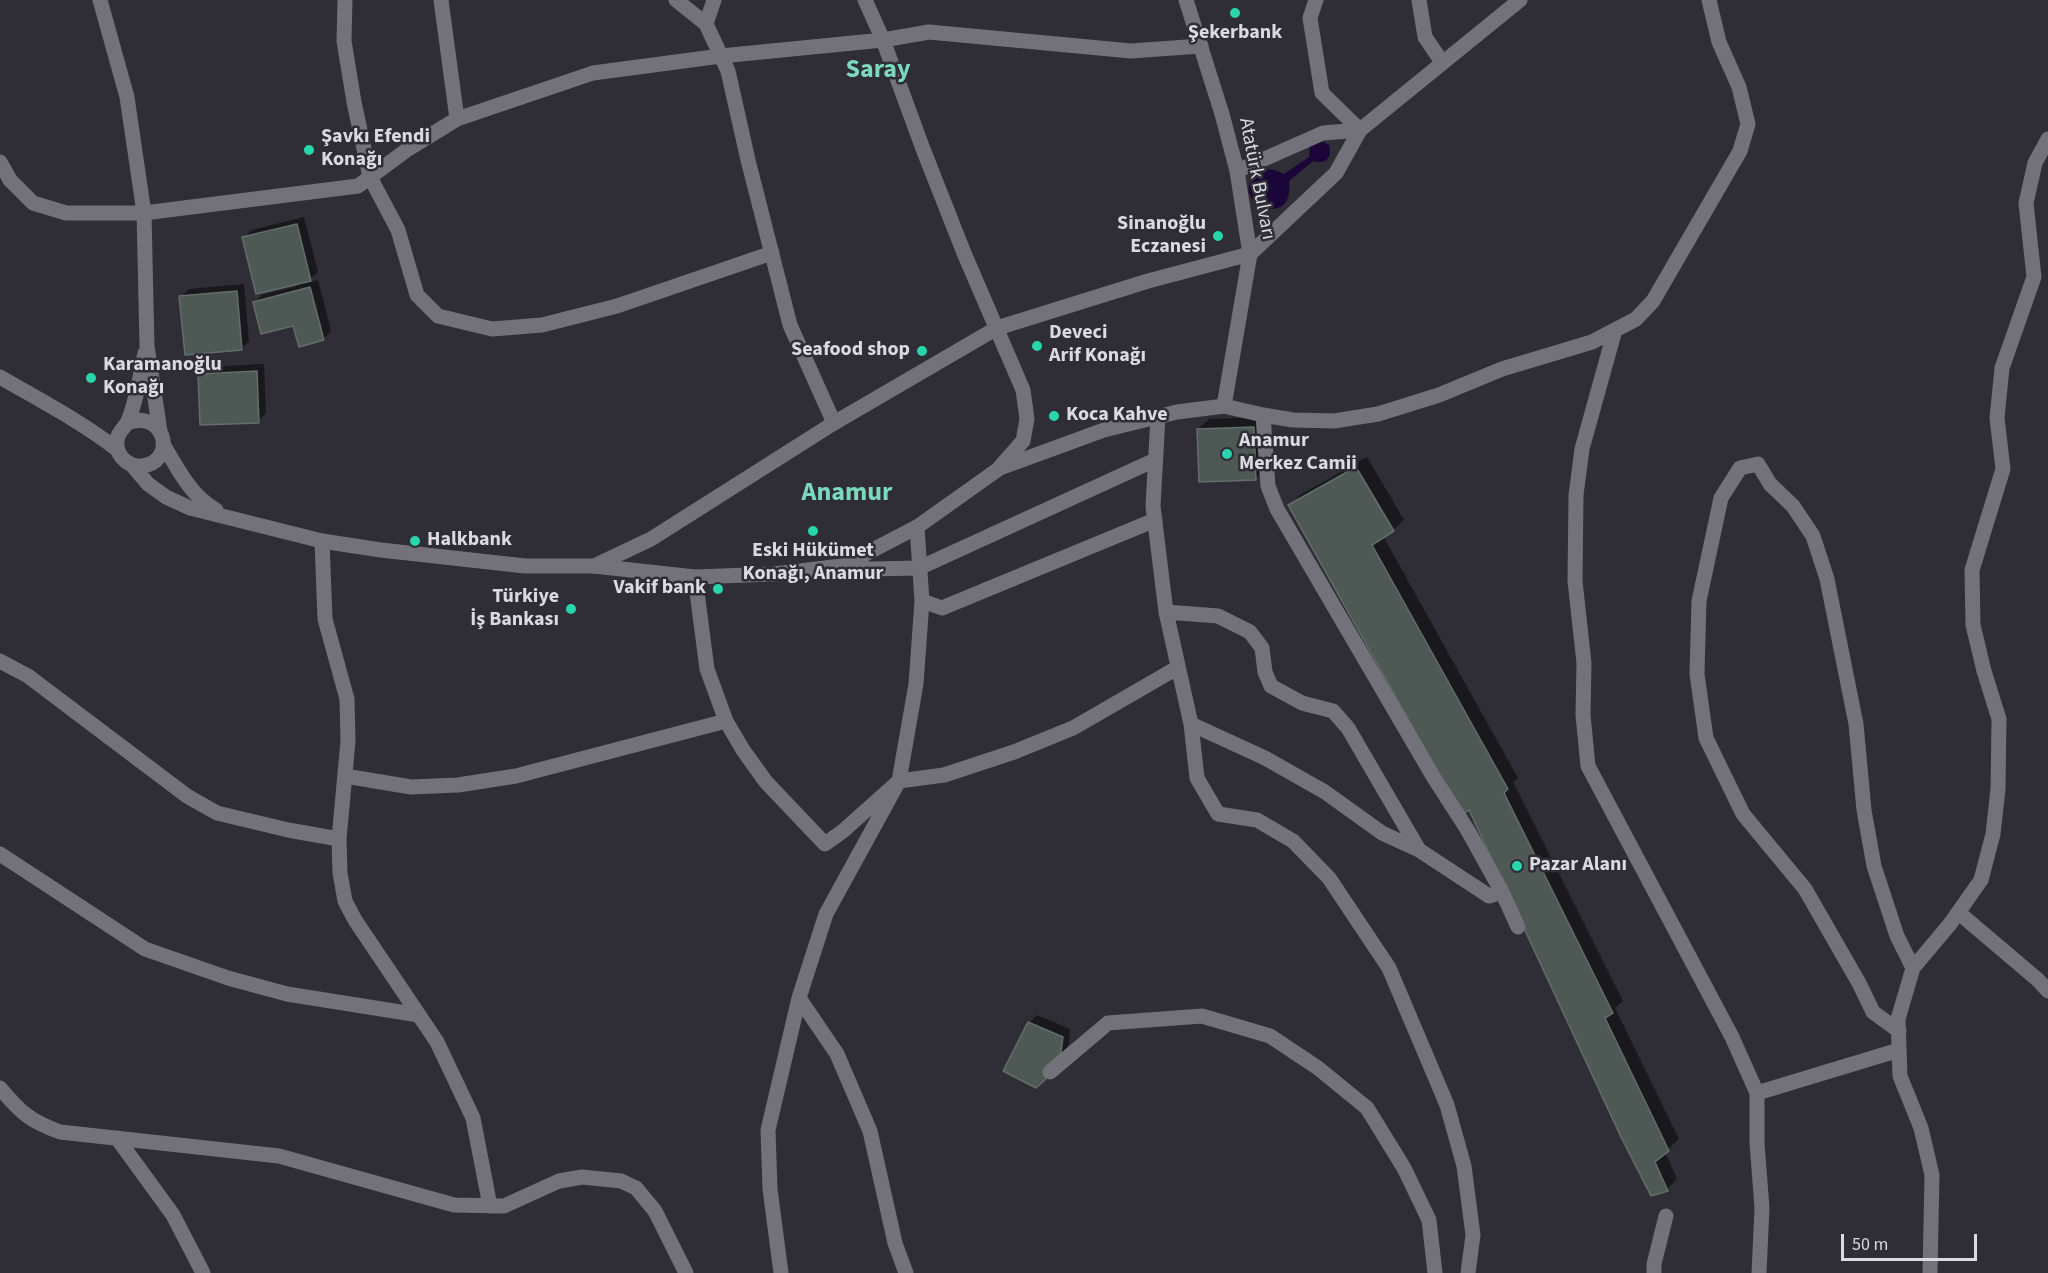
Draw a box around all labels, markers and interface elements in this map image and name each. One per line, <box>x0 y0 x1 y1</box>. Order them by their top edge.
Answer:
marker: Şekerbank <box>1228 6 1242 20</box>
place label: Şekerbank <box>1188 22 1282 46</box>
district label: Saray <box>845 55 911 87</box>
street label: Atatürk Bulvarı <box>1232 116 1280 242</box>
place label: Şavkı Efendi Konağı <box>321 126 430 173</box>
marker: Şavkı Efendi Konağı <box>302 143 316 157</box>
place label: Sinanoğlu Eczanesi <box>1117 213 1206 260</box>
marker: Sinanoğlu Eczanesi <box>1211 229 1225 243</box>
place label: Deveci Arif Konağı <box>1049 322 1146 369</box>
place label: Seafood shop <box>791 339 910 363</box>
marker: Deveci Arif Konağı <box>1030 339 1044 353</box>
marker: Seafood shop <box>915 344 929 358</box>
place label: Karamanoğlu Konağı <box>103 354 222 401</box>
marker: Karamanoğlu Konağı <box>84 371 98 385</box>
place label: Koca Kahve <box>1066 404 1168 428</box>
marker: Koca Kahve <box>1047 409 1061 423</box>
place label: Anamur Merkez Camii <box>1239 430 1357 477</box>
marker: Anamur Merkez Camii <box>1220 447 1234 461</box>
district label: Anamur <box>802 478 892 510</box>
marker: Eski Hükümet Konağı, Anamur <box>806 524 820 538</box>
place label: Halkbank <box>427 529 512 553</box>
marker: Halkbank <box>408 534 422 548</box>
place label: Eski Hükümet Konağı, Anamur <box>742 540 884 587</box>
place label: Vakif bank <box>614 577 706 601</box>
marker: Vakif bank <box>711 582 725 596</box>
place label: Türkiye İş Bankası <box>470 586 559 633</box>
marker: Türkiye İş Bankası <box>564 602 578 616</box>
place label: Pazar Alanı <box>1529 854 1627 878</box>
marker: Pazar Alanı <box>1510 859 1524 873</box>
scale bar <box>1844 1222 1980 1260</box>
text: 50 m <box>1852 1232 1888 1257</box>

